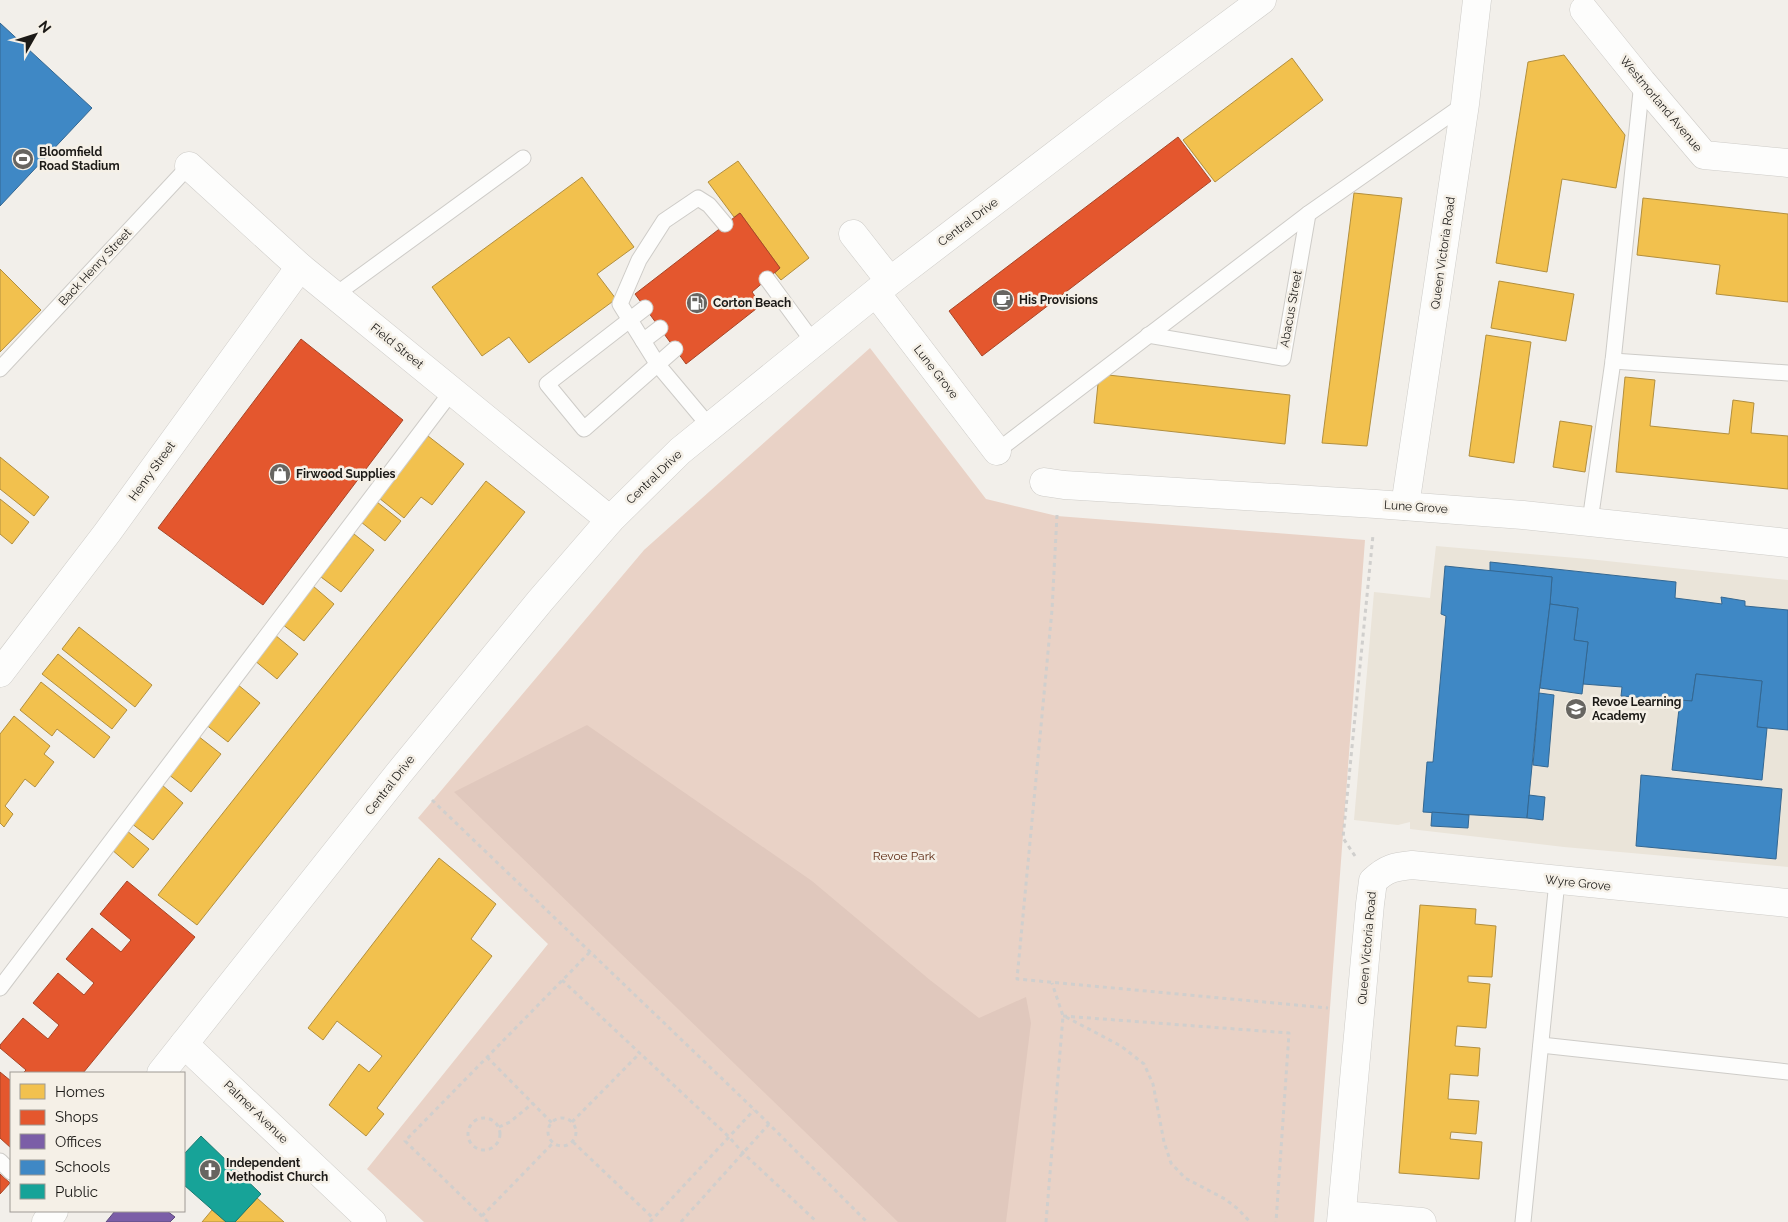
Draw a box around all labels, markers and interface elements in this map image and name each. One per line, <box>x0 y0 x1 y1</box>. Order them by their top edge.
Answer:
north arrow <box>10 10 60 60</box>
text: N <box>36 18 55 36</box>
street label: Westmorland Avenue <box>1617 54 1705 154</box>
place label: Bloomfield Road Stadium <box>39 145 120 173</box>
sports icon: Bloomfield Road Stadium <box>11 147 35 171</box>
street label: Central Drive <box>935 195 1001 249</box>
street label: Queen Victoria Road <box>1428 196 1458 310</box>
street label: Back Henry Street <box>56 226 134 308</box>
street label: Abacus Street <box>1277 269 1305 349</box>
cafe icon: His Provisions <box>991 288 1015 312</box>
fuel station icon: Corton Beach <box>685 291 709 315</box>
place label: His Provisions <box>1019 293 1098 307</box>
place label: Corton Beach <box>713 296 791 310</box>
street label: Field Street <box>368 320 426 372</box>
street label: Lune Grove <box>911 342 961 402</box>
street label: Henry Street <box>126 439 178 503</box>
street label: Central Drive <box>623 447 685 507</box>
shop icon: Firwood Supplies <box>268 462 292 486</box>
place label: Firwood Supplies <box>296 467 396 481</box>
street label: Lune Grove <box>1384 498 1448 516</box>
place label: Revoe Learning Academy <box>1592 695 1681 723</box>
school or university icon: Revoe Learning Academy <box>1564 697 1588 721</box>
street label: Central Drive <box>362 752 418 818</box>
park label: Revoe Park <box>873 849 936 863</box>
street label: Wyre Grove <box>1545 873 1611 893</box>
street label: Queen Victoria Road <box>1355 891 1379 1005</box>
legend <box>10 1072 185 1212</box>
street label: Palmer Avenue <box>221 1078 291 1146</box>
text: Homes <box>55 1083 105 1101</box>
text: Shops <box>55 1108 98 1126</box>
text: Offices <box>55 1133 102 1151</box>
place label: Independent Methodist Church <box>226 1156 328 1184</box>
text: Schools <box>55 1158 110 1176</box>
church icon: Independent Methodist Church <box>198 1158 222 1182</box>
text: Public <box>55 1183 98 1201</box>

